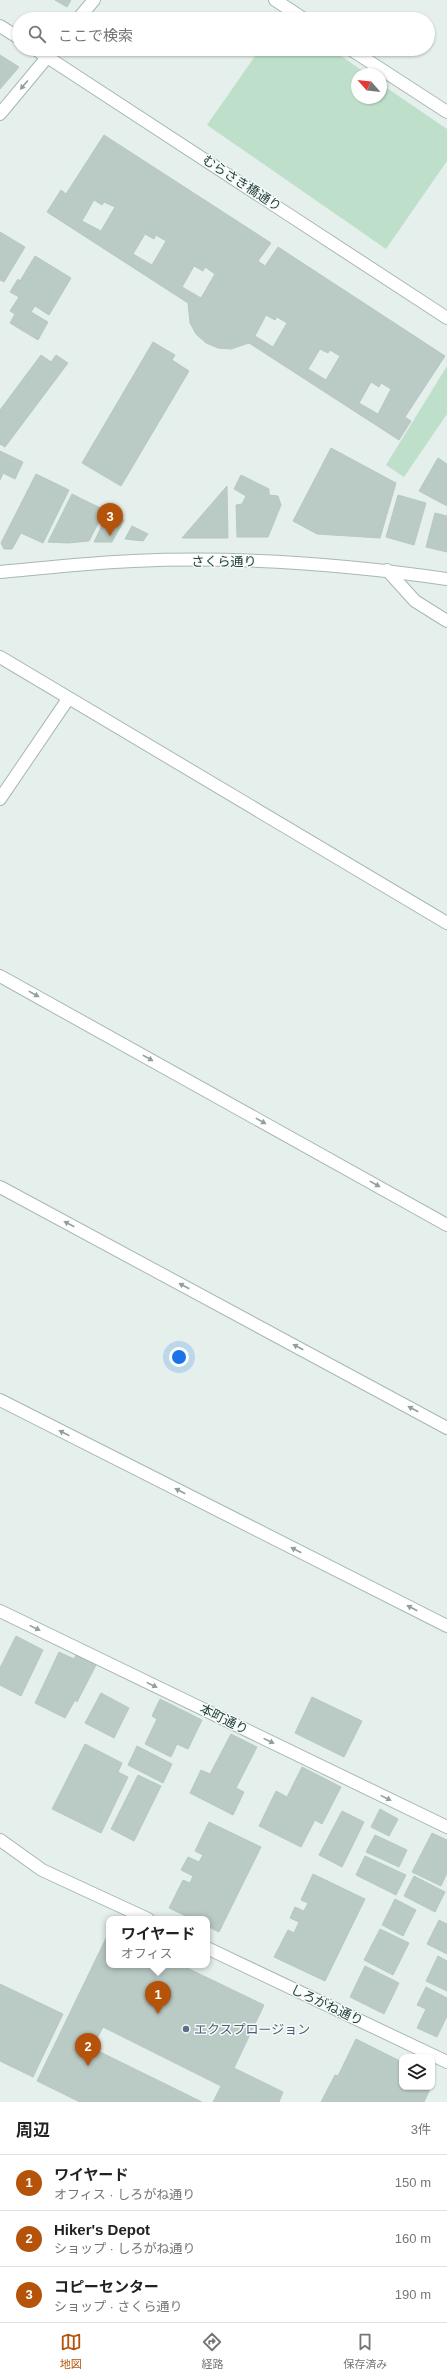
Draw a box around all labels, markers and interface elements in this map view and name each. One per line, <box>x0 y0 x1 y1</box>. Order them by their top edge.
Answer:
search box <box>12 12 435 56</box>
icon: search <box>26 23 48 45</box>
text: ここで検索 <box>58 27 133 44</box>
north arrow <box>351 68 387 104</box>
one-way arrow <box>19 80 28 91</box>
street label: むらさき橋通り <box>200 152 284 214</box>
pin: 3 <box>97 503 123 536</box>
street label: さくら通り <box>191 554 257 569</box>
one-way arrow <box>28 991 40 998</box>
one-way arrow <box>142 1054 154 1061</box>
one-way arrow <box>255 1118 267 1124</box>
one-way arrow <box>369 1181 381 1188</box>
one-way arrow <box>64 1221 75 1227</box>
one-way arrow <box>178 1282 190 1289</box>
one-way arrow <box>292 1344 304 1351</box>
your location <box>169 1347 189 1367</box>
one-way arrow <box>407 1406 419 1412</box>
one-way arrow <box>58 1429 70 1436</box>
one-way arrow <box>174 1488 186 1494</box>
one-way arrow <box>290 1547 302 1553</box>
one-way arrow <box>406 1605 418 1612</box>
one-way arrow <box>29 1625 41 1631</box>
one-way arrow <box>146 1682 158 1688</box>
street label: 本町通り <box>197 1701 251 1737</box>
one-way arrow <box>263 1738 275 1744</box>
one-way arrow <box>380 1795 392 1801</box>
popup <box>106 1916 210 1968</box>
text: ワイヤード <box>121 1925 195 1942</box>
text: オフィス <box>121 1946 172 1961</box>
pin: 1 <box>145 1981 171 2014</box>
street label: しろがね通り <box>288 1982 366 2028</box>
place label: エクスプロージョン <box>194 2022 310 2037</box>
marker: エクスプロージョン <box>181 2024 191 2034</box>
pin: 2 <box>75 2033 101 2066</box>
map controls <box>399 2054 435 2090</box>
button: layers <box>399 2054 435 2090</box>
text: 周辺 <box>16 2121 50 2140</box>
text: 3件 <box>411 2122 431 2137</box>
text: ワイヤード <box>54 2166 129 2183</box>
text: 1 <box>25 2175 33 2190</box>
text: 150 m <box>395 2175 431 2190</box>
text: オフィス · しろがね通り <box>54 2187 195 2202</box>
text: Hiker's Depot <box>54 2221 150 2238</box>
text: 2 <box>25 2231 33 2246</box>
text: 160 m <box>395 2231 431 2246</box>
text: ショップ · しろがね通り <box>54 2241 196 2256</box>
text: コピーセンター <box>54 2278 159 2295</box>
text: 3 <box>25 2287 33 2302</box>
text: 190 m <box>395 2287 431 2302</box>
text: ショップ · さくら通り <box>54 2299 183 2314</box>
tab: 地図 <box>60 2331 82 2371</box>
tab: 経路 <box>201 2331 223 2371</box>
tab: 保存済み <box>343 2331 387 2371</box>

